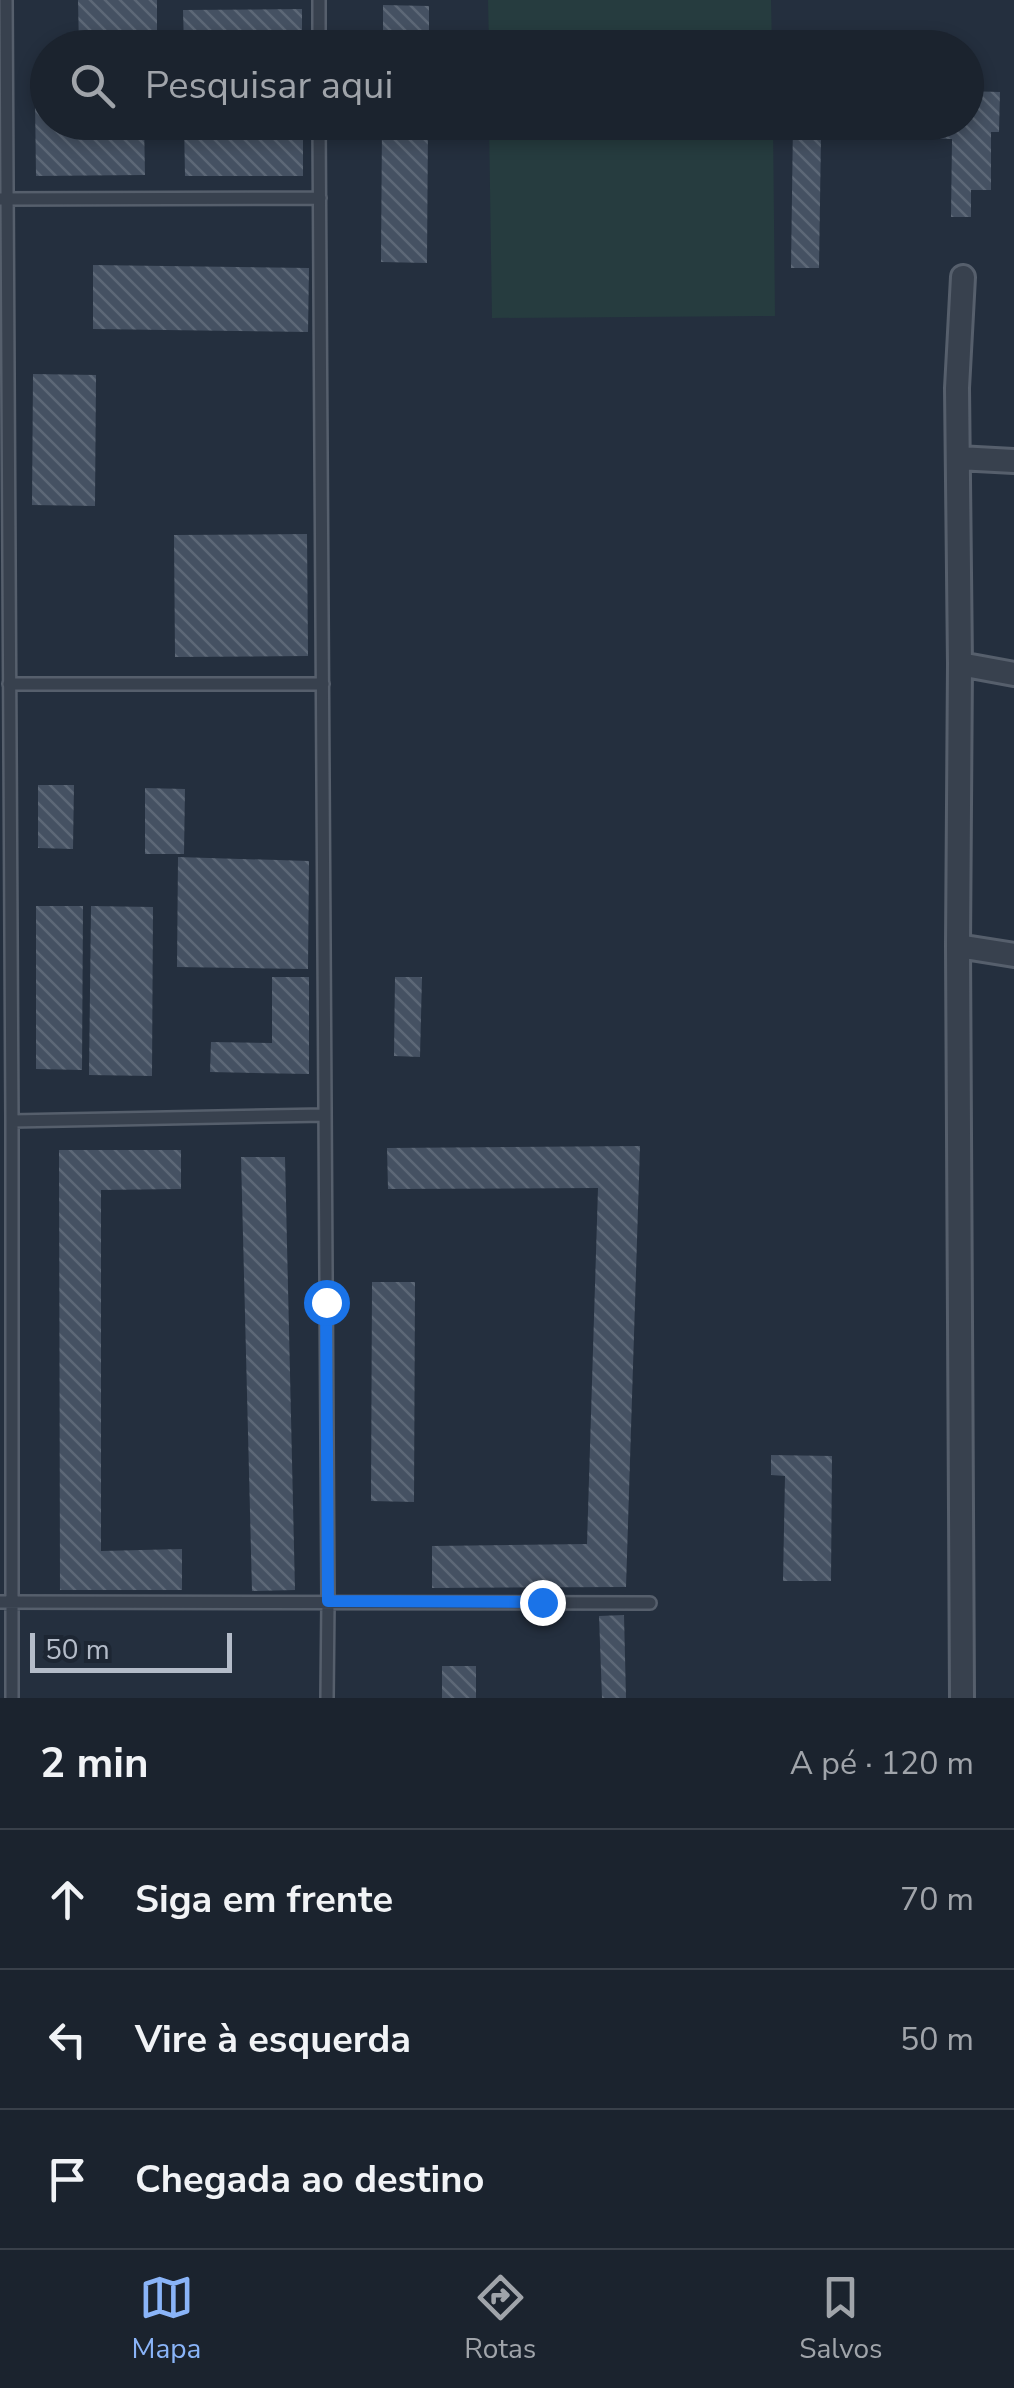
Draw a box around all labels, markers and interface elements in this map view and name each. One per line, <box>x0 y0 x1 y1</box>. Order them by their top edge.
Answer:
search box <box>30 30 984 140</box>
icon: search <box>65 58 120 113</box>
text: Pesquisar aqui <box>145 60 393 111</box>
route start <box>304 1280 350 1326</box>
route end <box>520 1580 566 1626</box>
scale bar <box>30 1628 232 1672</box>
text: 50 m <box>45 1631 110 1669</box>
text: 2 min <box>40 1735 149 1792</box>
text: A pé · 120 m <box>790 1742 974 1785</box>
icon: ahead <box>40 1872 95 1927</box>
text: Siga em frente <box>135 1874 393 1925</box>
text: 70 m <box>900 1878 974 1921</box>
icon: left <box>40 2012 95 2067</box>
text: Vire à esquerda <box>135 2014 411 2065</box>
text: 50 m <box>900 2018 974 2061</box>
icon: arrive <box>40 2152 95 2207</box>
text: Chegada ao destino <box>135 2154 484 2205</box>
tab: Mapa <box>131 2270 201 2368</box>
tab: Rotas <box>464 2270 536 2368</box>
tab: Salvos <box>799 2270 883 2368</box>

